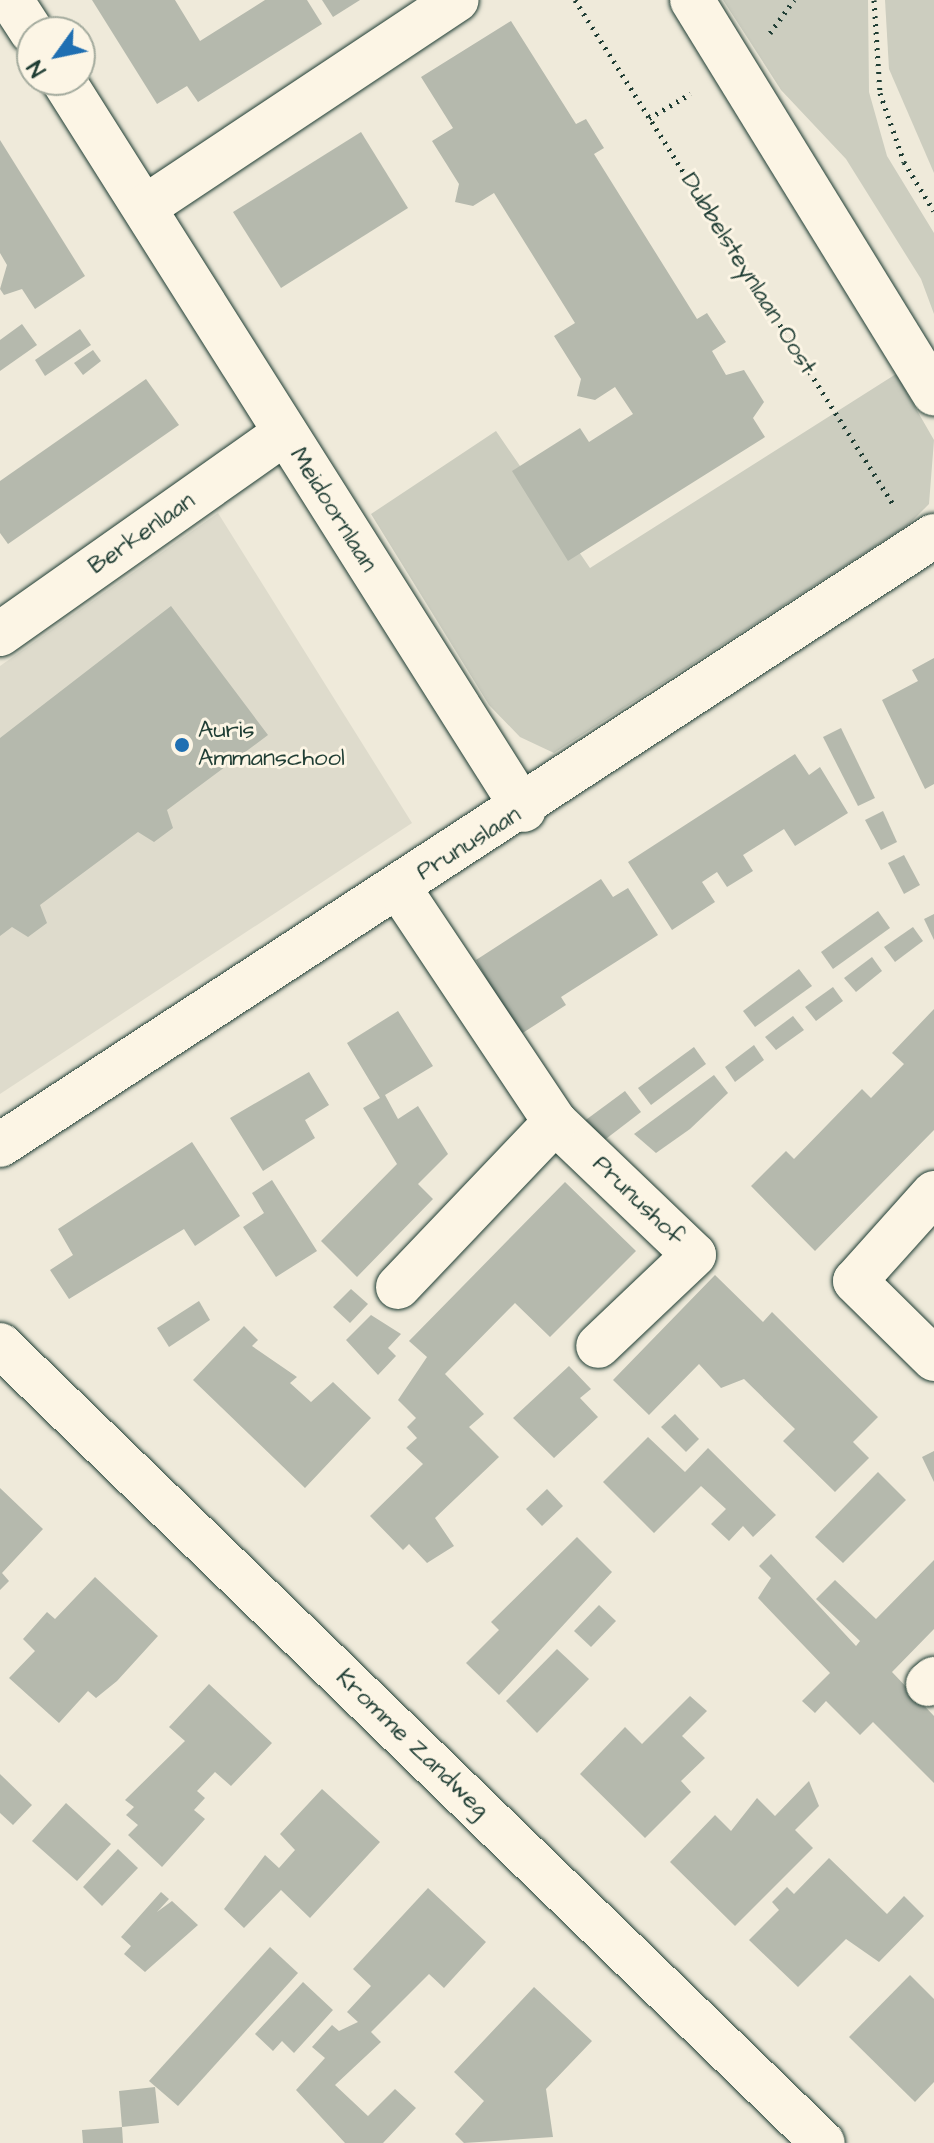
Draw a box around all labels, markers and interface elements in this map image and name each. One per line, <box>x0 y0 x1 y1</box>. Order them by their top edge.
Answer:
north arrow <box>16 16 96 96</box>
text: N <box>20 54 54 82</box>
street label: Dubbelsteynlaan Oost <box>674 168 822 380</box>
street label: Meidoornlaan <box>283 442 383 578</box>
street label: Berkenlaan <box>83 487 201 581</box>
place label: Auris Ammanschool <box>198 717 345 773</box>
marker: Auris Ammanschool <box>173 736 191 754</box>
street label: Prunuslaan <box>412 801 526 887</box>
street label: Prunushof <box>586 1150 690 1252</box>
street label: Kromme Zandweg <box>330 1664 494 1824</box>

